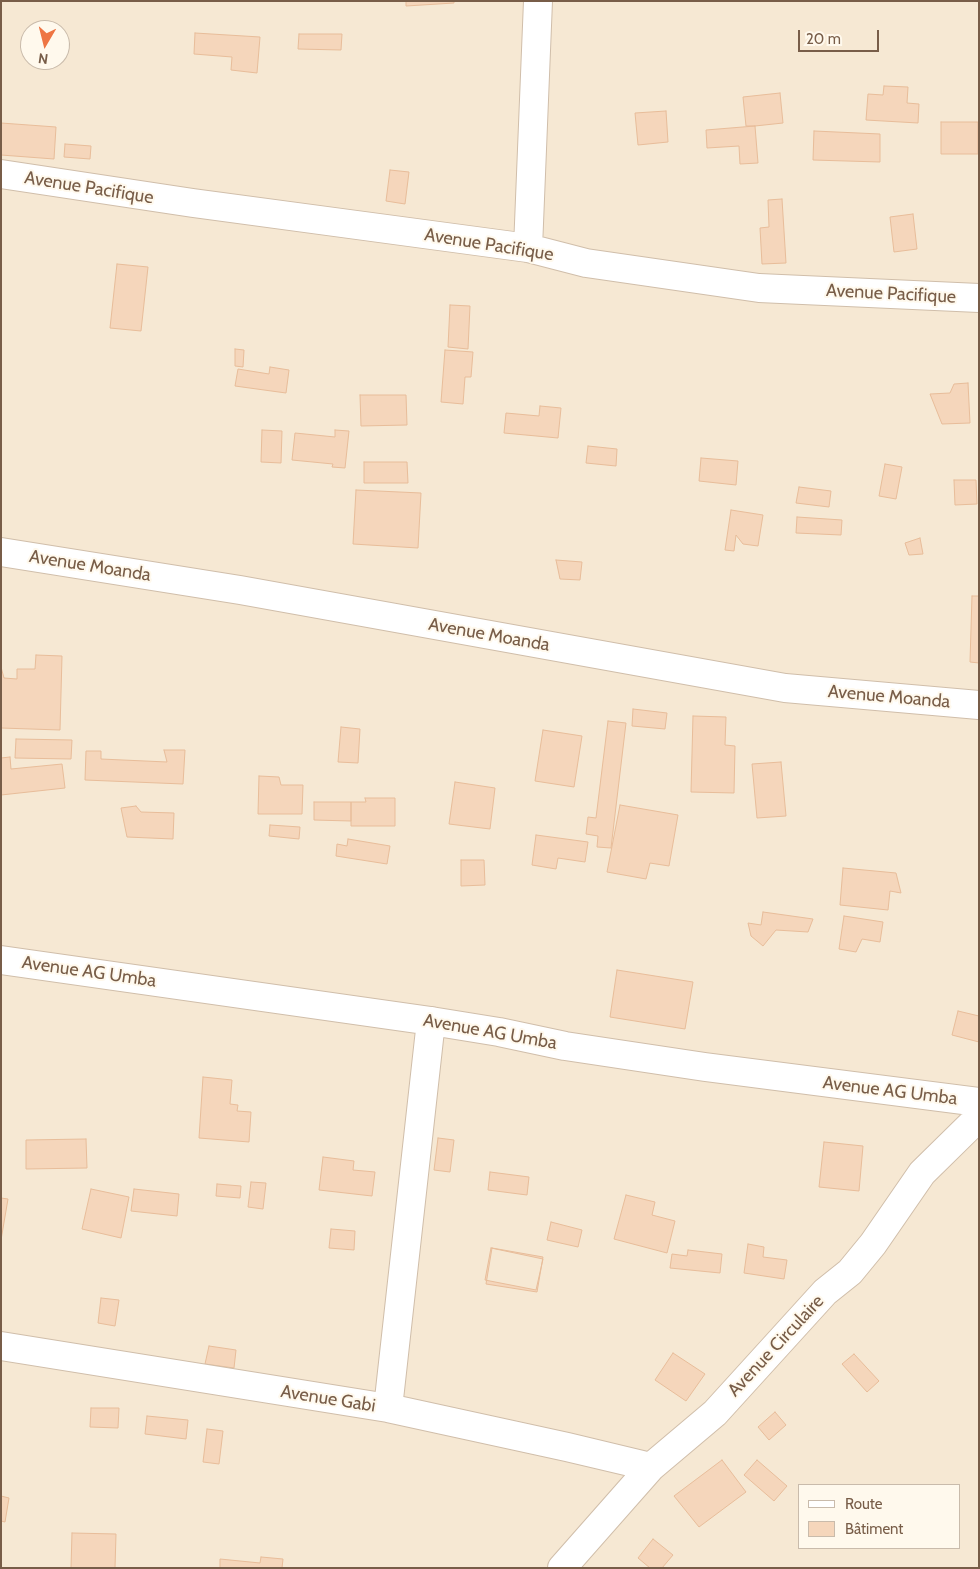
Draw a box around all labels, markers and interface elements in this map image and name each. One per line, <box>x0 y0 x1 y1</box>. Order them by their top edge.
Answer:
north arrow <box>20 20 70 70</box>
scale bar <box>800 20 881 52</box>
text: 20 m <box>806 30 841 48</box>
text: N <box>37 49 49 68</box>
street label: Avenue Pacifique <box>23 167 155 209</box>
street label: Avenue Pacifique <box>423 224 555 266</box>
street label: Avenue Pacifique <box>825 280 957 308</box>
street label: Avenue Moanda <box>28 546 152 586</box>
street label: Avenue Moanda <box>427 614 551 656</box>
street label: Avenue Moanda <box>827 681 951 713</box>
street label: Avenue AG Umba <box>20 952 158 992</box>
street label: Avenue AG Umba <box>421 1010 559 1054</box>
street label: Avenue AG Umba <box>822 1072 958 1110</box>
street label: Avenue Circulaire <box>723 1291 829 1401</box>
street label: Avenue Gabi <box>279 1381 377 1417</box>
legend <box>798 1484 960 1549</box>
text: Route <box>845 1495 883 1513</box>
text: Bâtiment <box>845 1520 903 1538</box>

